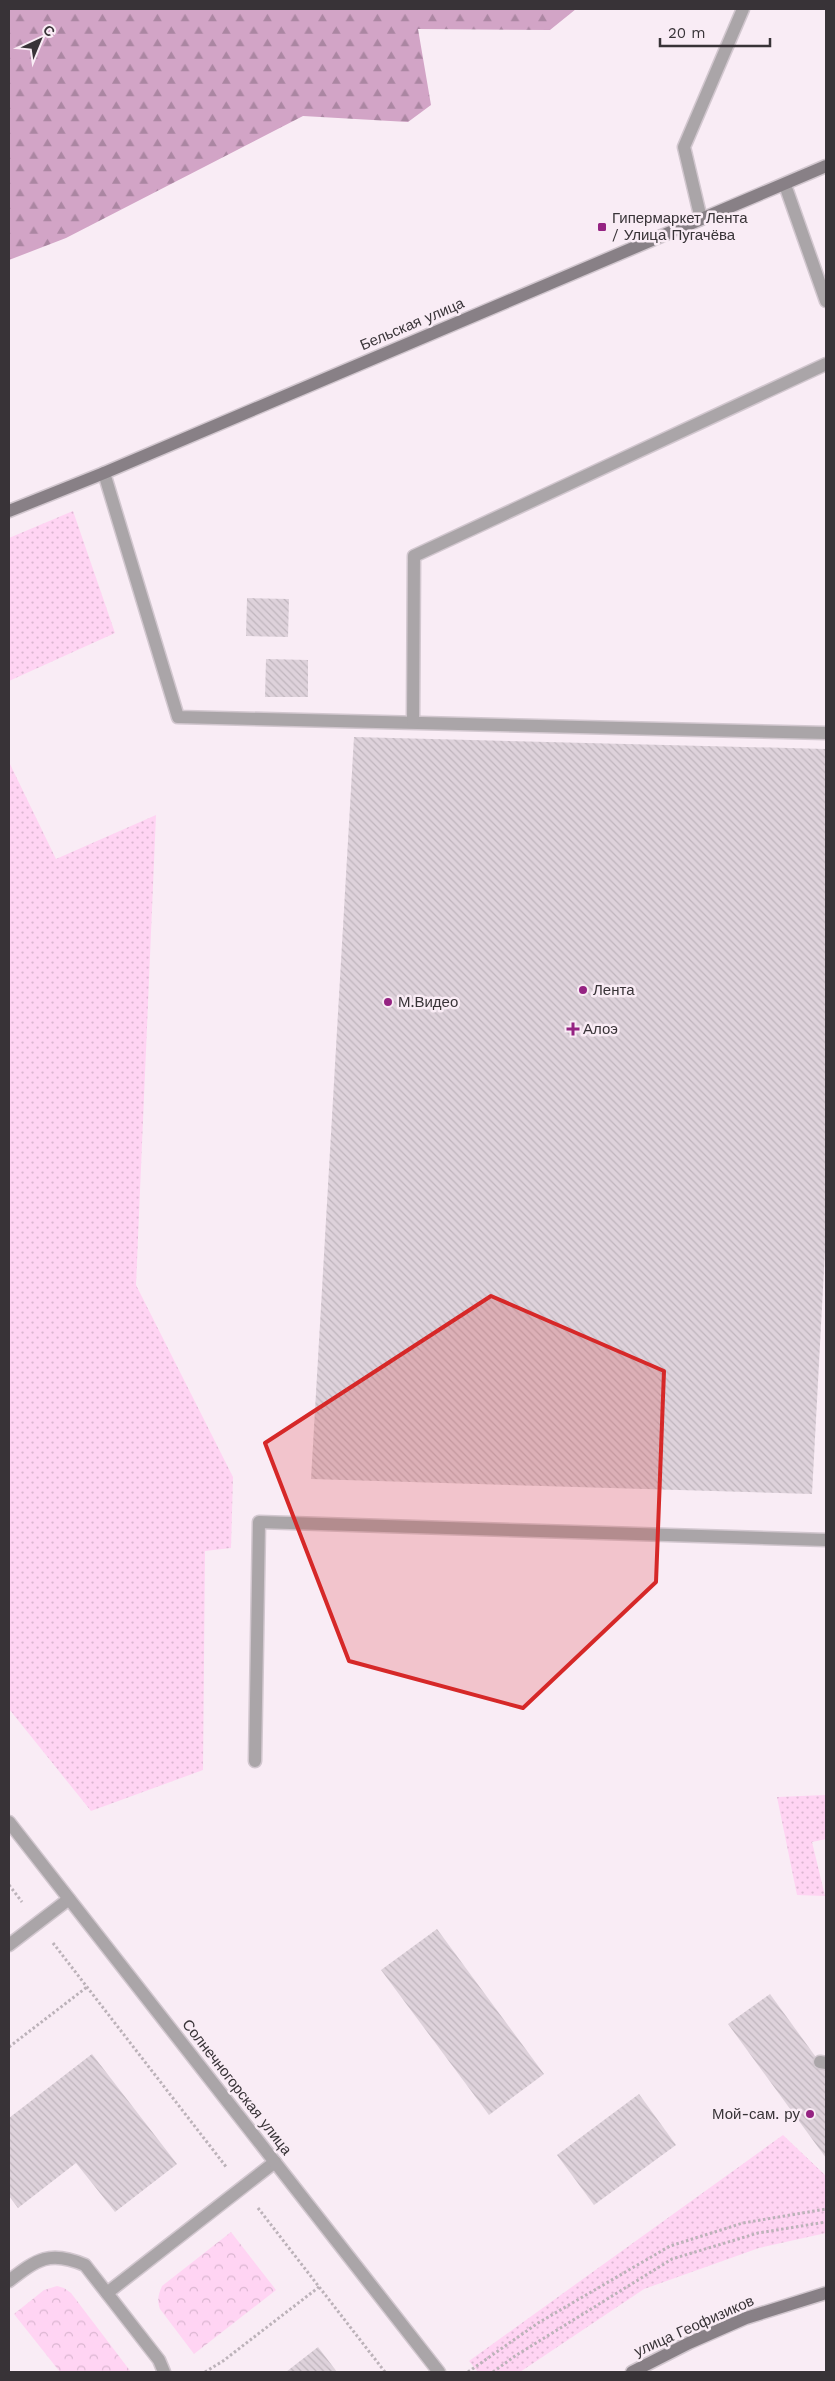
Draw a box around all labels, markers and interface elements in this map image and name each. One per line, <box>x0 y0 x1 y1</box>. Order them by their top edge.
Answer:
north arrow <box>15 15 65 65</box>
scale bar <box>660 15 770 47</box>
text: С <box>40 21 58 40</box>
text: 20 m <box>668 24 706 42</box>
place label: Гипермаркет Лента / Улица Пугачёва <box>612 209 748 244</box>
marker: Гипермаркет Лента / Улица Пугачёва <box>596 221 608 233</box>
street label: Бельская улица <box>357 294 467 354</box>
place label: Лента <box>593 981 635 999</box>
marker: Лента <box>577 984 589 996</box>
place label: М.Видео <box>398 993 458 1011</box>
marker: М.Видео <box>382 996 394 1008</box>
place label: Алоэ <box>583 1020 618 1038</box>
marker: Алоэ <box>567 1023 579 1035</box>
street label: Солнечногорская улица <box>178 2016 296 2159</box>
place label: Мой-сам. ру <box>712 2105 800 2123</box>
marker: Мой-сам. ру <box>804 2108 816 2120</box>
street label: улица Геофизиков <box>631 2291 757 2360</box>

